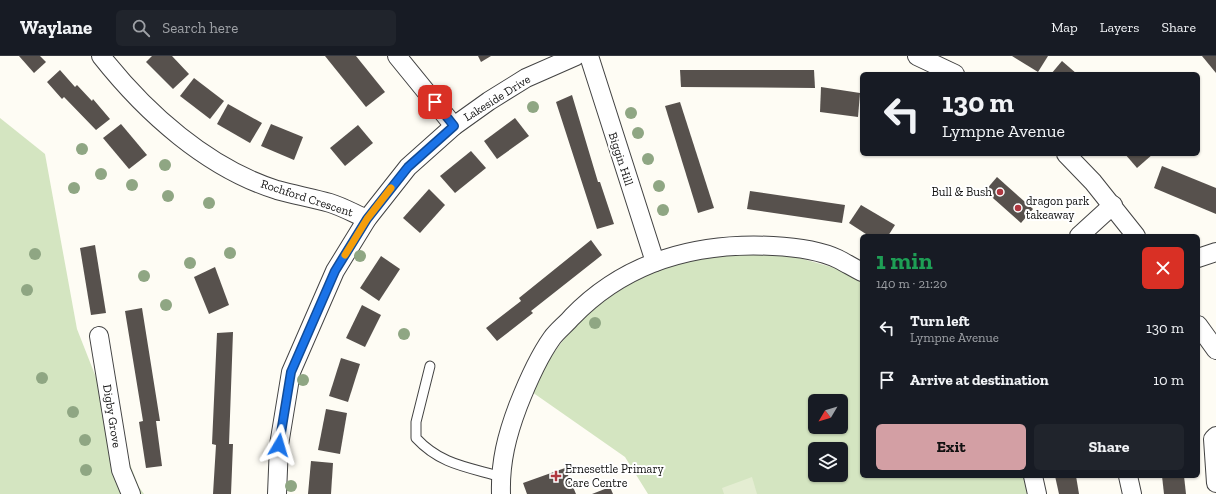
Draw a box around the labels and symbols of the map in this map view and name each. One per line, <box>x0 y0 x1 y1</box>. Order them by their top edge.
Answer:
street label: Lakeside Drive <box>461 72 533 124</box>
pin <box>418 85 452 119</box>
street label: Biggin Hill <box>606 130 636 188</box>
street label: Rochford Crescent <box>259 176 355 220</box>
place label: Bull & Bush <box>931 185 992 199</box>
marker: Bull & Bush <box>995 187 1005 197</box>
place label: dragon park takeaway <box>1026 194 1090 222</box>
marker: dragon park takeaway <box>1013 203 1023 213</box>
street label: Digby Grove <box>100 383 124 449</box>
north arrow <box>808 394 848 434</box>
position arrow <box>258 424 300 466</box>
place label: Ernesettle Primary Care Centre <box>565 462 664 490</box>
marker: Ernesettle Primary Care Centre <box>550 470 562 482</box>

